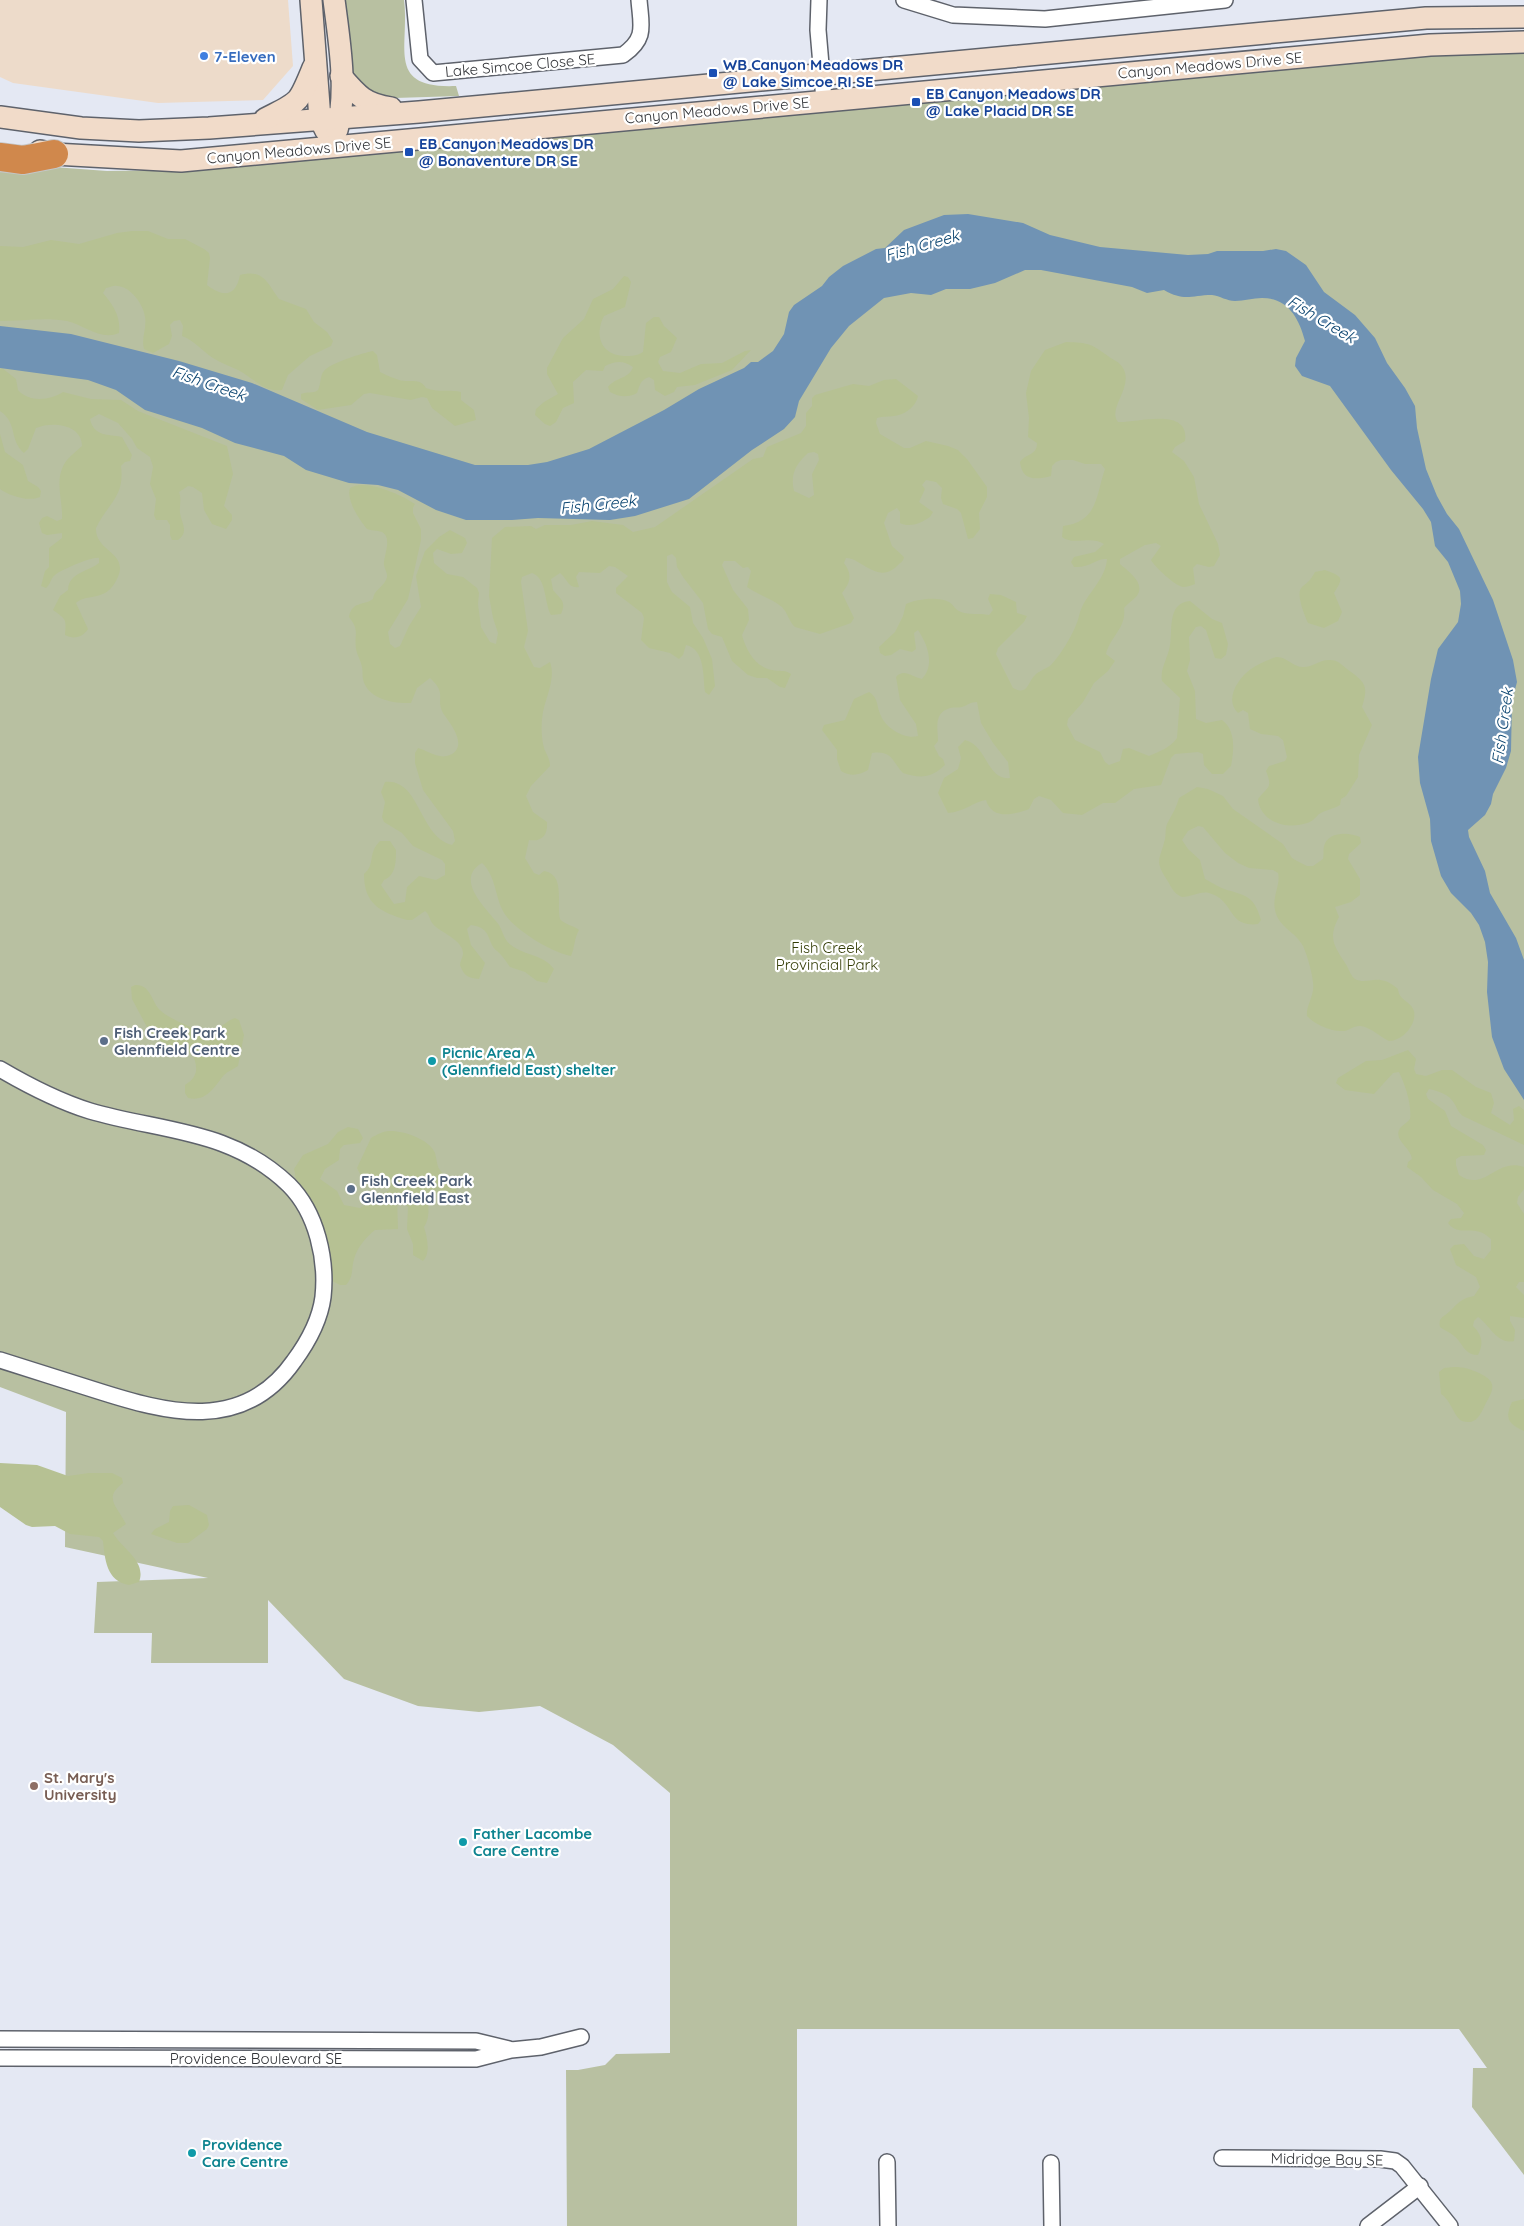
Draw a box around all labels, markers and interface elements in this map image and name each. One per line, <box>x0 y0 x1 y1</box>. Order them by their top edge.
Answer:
place label: 7-Eleven <box>214 47 276 66</box>
street label: Canyon Meadows Drive SE <box>1117 47 1303 83</box>
street label: Lake Simcoe Close SE <box>444 49 596 81</box>
marker: 7-Eleven <box>198 50 210 62</box>
place label: WB Canyon Meadows DR @ Lake Simcoe RI SE <box>723 55 903 91</box>
marker: WB Canyon Meadows DR @ Lake Simcoe RI SE <box>707 67 719 79</box>
place label: EB Canyon Meadows DR @ Lake Placid DR SE <box>926 84 1101 120</box>
street label: Canyon Meadows Drive SE <box>624 92 810 128</box>
marker: EB Canyon Meadows DR @ Lake Placid DR SE <box>910 96 922 108</box>
street label: Canyon Meadows Drive SE <box>206 132 392 168</box>
place label: EB Canyon Meadows DR @ Bonaventure DR SE <box>419 134 594 170</box>
marker: EB Canyon Meadows DR @ Bonaventure DR SE <box>403 146 415 158</box>
water label: Fish Creek <box>883 224 963 265</box>
water label: Fish Creek <box>1284 291 1361 348</box>
water label: Fish Creek <box>170 361 250 405</box>
water label: Fish Creek <box>559 490 638 518</box>
water label: Fish Creek <box>1487 685 1517 765</box>
park label: Fish Creek Provincial Park <box>776 938 878 974</box>
place label: Fish Creek Park Glennfield Centre <box>114 1023 240 1059</box>
marker: Fish Creek Park Glennfield Centre <box>98 1035 110 1047</box>
place label: Picnic Area A (Glennfield East) shelter <box>442 1043 617 1079</box>
marker: Picnic Area A (Glennfield East) shelter <box>426 1055 438 1067</box>
place label: Fish Creek Park Glennfield East <box>361 1171 473 1207</box>
marker: Fish Creek Park Glennfield East <box>345 1183 357 1195</box>
place label: St. Mary's University <box>44 1768 116 1804</box>
marker: St. Mary's University <box>28 1780 40 1792</box>
place label: Father Lacombe Care Centre <box>473 1824 592 1860</box>
marker: Father Lacombe Care Centre <box>457 1836 469 1848</box>
street label: Providence Boulevard SE <box>170 2049 342 2068</box>
place label: Providence Care Centre <box>202 2135 289 2171</box>
marker: Providence Care Centre <box>186 2147 198 2159</box>
street label: Midridge Bay SE <box>1270 2149 1384 2169</box>

